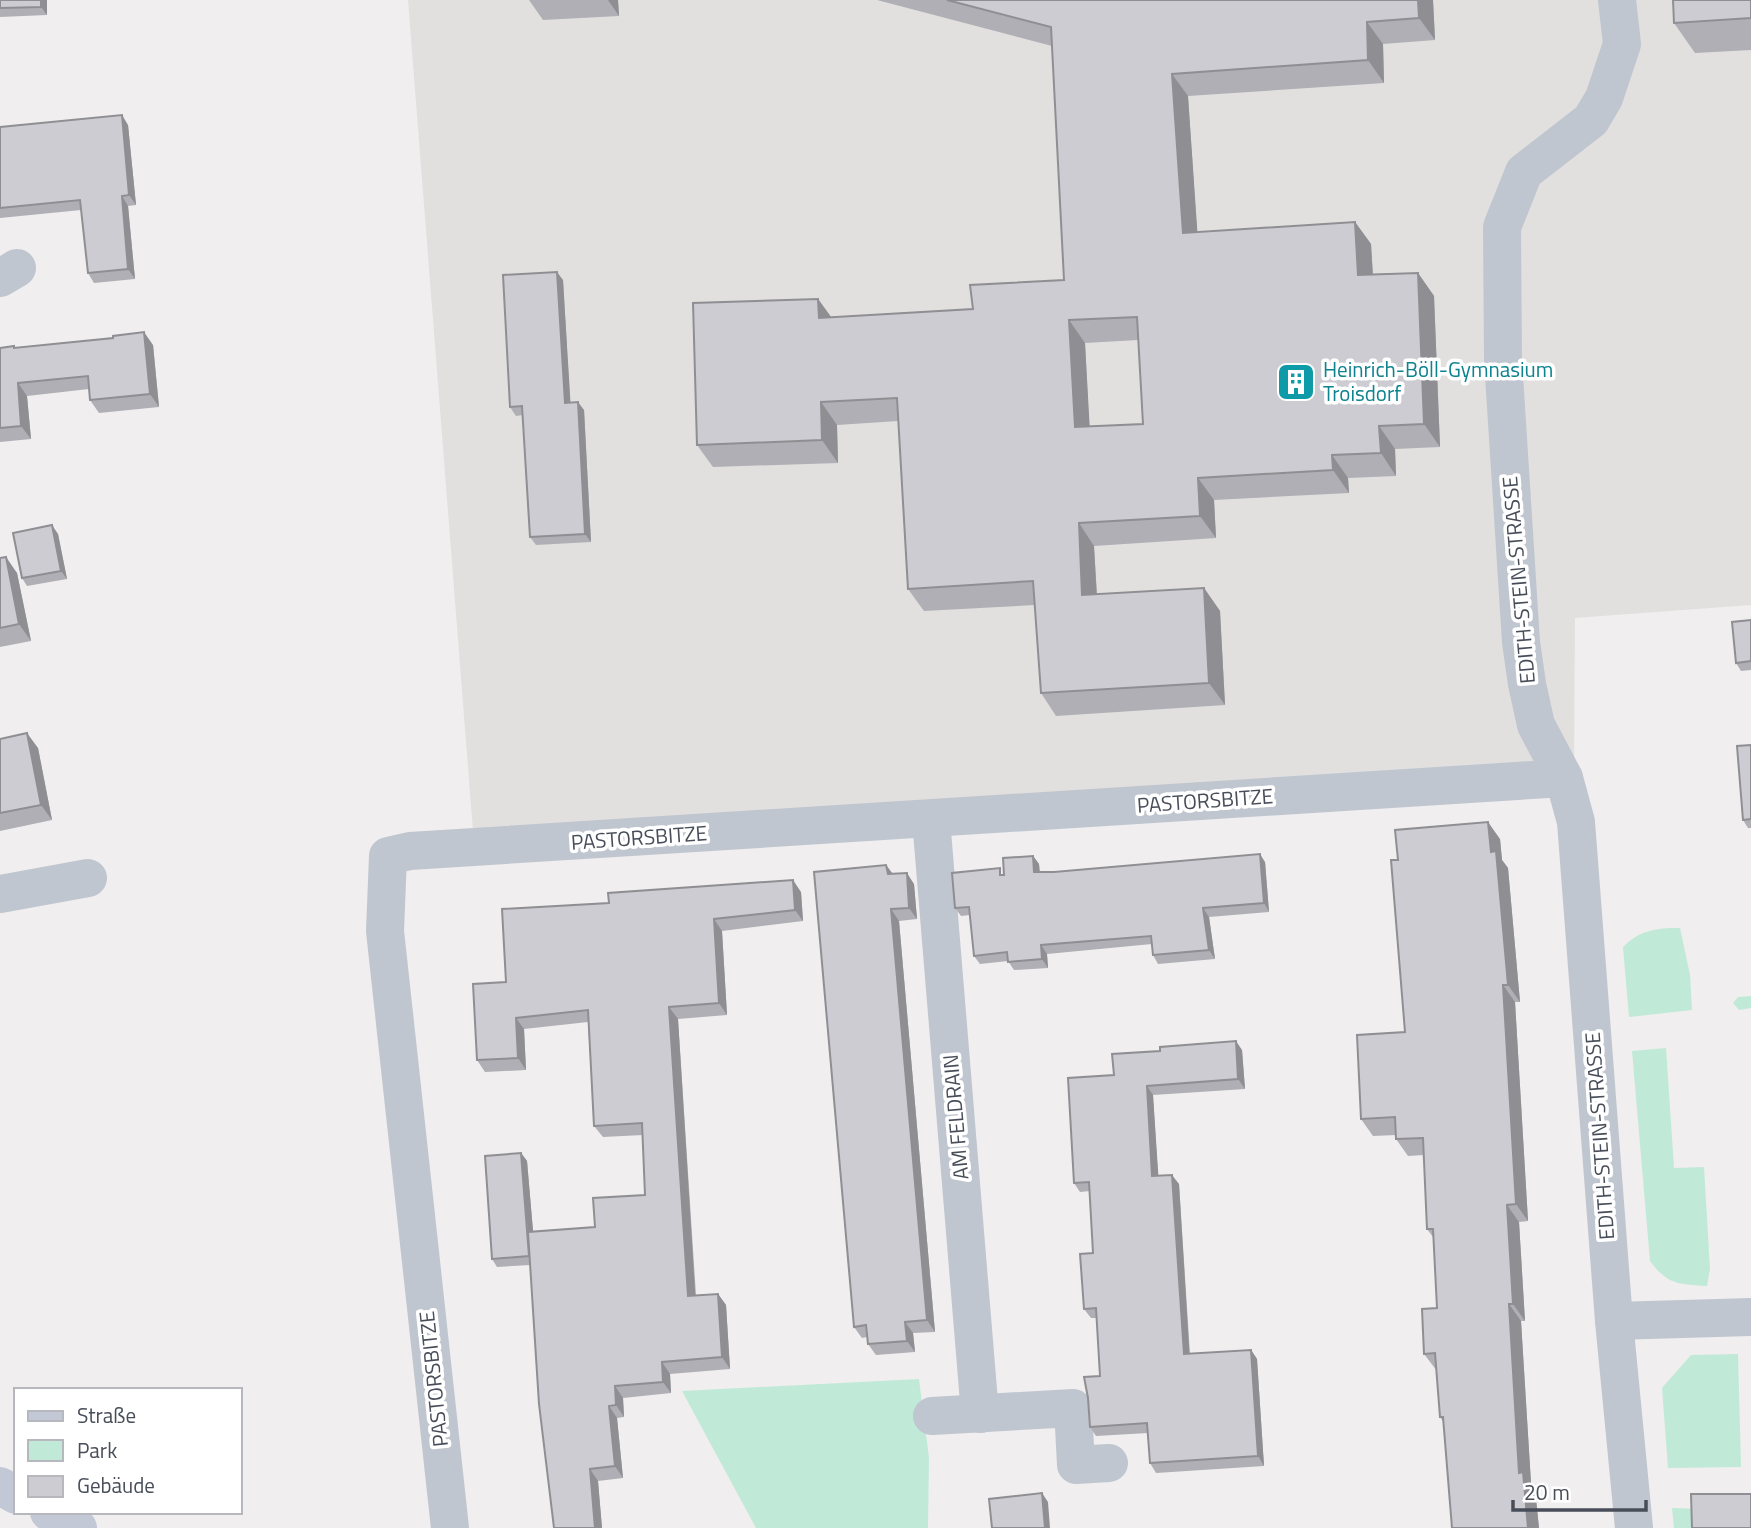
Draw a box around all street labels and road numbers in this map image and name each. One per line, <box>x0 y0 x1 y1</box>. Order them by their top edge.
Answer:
street label: EDITH-STEIN-STRASSE <box>1493 475 1543 685</box>
street label: PASTORSBITZE <box>1136 779 1274 821</box>
street label: PASTORSBITZE <box>570 816 708 858</box>
street label: EDITH-STEIN-STRASSE <box>1576 1031 1622 1241</box>
street label: AM FELDRAIN <box>934 1053 976 1181</box>
street label: PASTORSBITZE <box>410 1310 456 1449</box>

